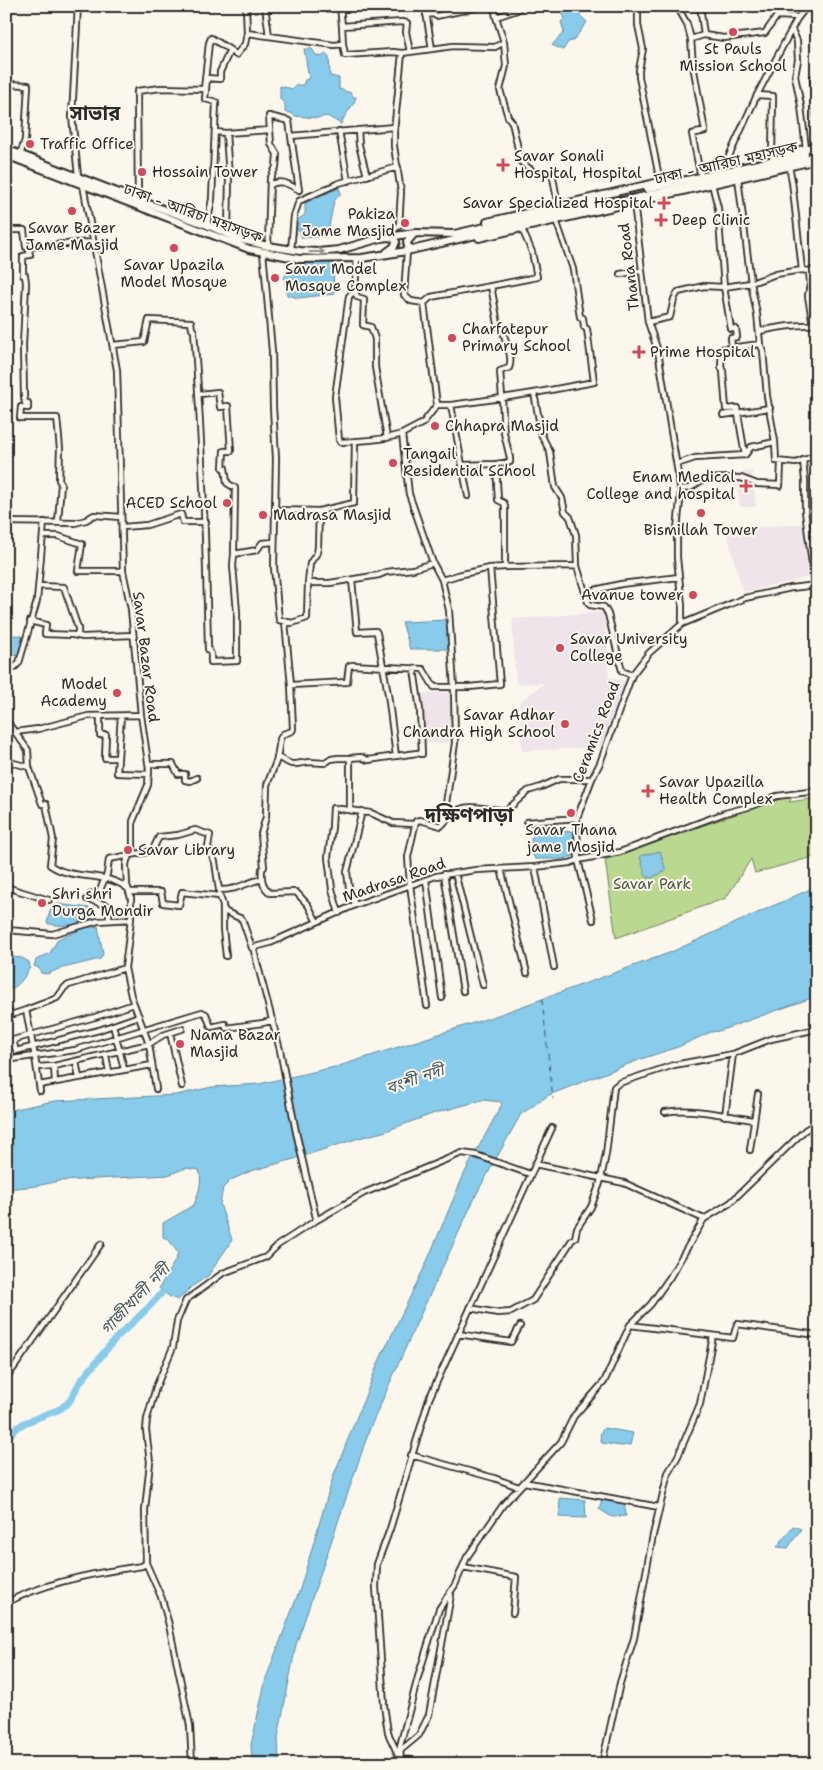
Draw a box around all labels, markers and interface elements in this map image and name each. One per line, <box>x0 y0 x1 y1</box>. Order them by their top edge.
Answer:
marker: St Pauls Mission School <box>727 26 739 38</box>
place label: St Pauls Mission School <box>679 39 787 76</box>
district label: সাভার <box>69 100 121 126</box>
place label: Traffic Office <box>40 134 134 154</box>
street label: ঢাকা - আরিচা মহাসড়ক <box>651 137 801 189</box>
marker: Traffic Office <box>24 138 36 150</box>
place label: Savar Sonali Hospital, Hospital <box>514 146 642 183</box>
marker: Savar Sonali Hospital, Hospital <box>496 158 510 172</box>
place label: Hossain Tower <box>152 162 258 182</box>
marker: Hossain Tower <box>136 166 148 178</box>
street label: ঢাকা - আরিচা মহাসড়ক <box>120 178 266 248</box>
place label: Savar Specialized Hospital <box>463 193 653 213</box>
marker: Savar Specialized Hospital <box>657 196 671 210</box>
place label: Pakiza Jame Masjid <box>302 204 396 241</box>
marker: Savar Bazer Jame Masjid <box>66 205 78 217</box>
place label: Deep Clinic <box>672 210 750 230</box>
marker: Deep Clinic <box>654 213 668 227</box>
marker: Pakiza Jame Masjid <box>399 217 411 229</box>
place label: Savar Bazer Jame Masjid <box>26 218 119 255</box>
street label: Thana Road <box>614 221 644 312</box>
marker: Savar Upazila Model Mosque <box>168 242 180 254</box>
one-way arrow <box>308 247 325 257</box>
place label: Savar Upazila Model Mosque <box>121 255 227 292</box>
place label: Savar Model Mosque Complex <box>285 259 406 296</box>
marker: Savar Model Mosque Complex <box>269 272 281 284</box>
place label: Charfatepur Primary School <box>462 319 571 356</box>
marker: Charfatepur Primary School <box>446 332 458 344</box>
place label: Prime Hospital <box>650 342 755 362</box>
marker: Prime Hospital <box>632 345 646 359</box>
place label: Chhapra Masjid <box>445 416 559 436</box>
marker: Chhapra Masjid <box>429 420 441 432</box>
place label: Tangail Residential School <box>403 444 536 481</box>
marker: Tangail Residential School <box>387 457 399 469</box>
place label: Enam Medical College and hospital <box>587 467 735 504</box>
marker: Enam Medical College and hospital <box>739 479 753 493</box>
place label: ACED School <box>126 493 217 513</box>
marker: ACED School <box>221 497 233 509</box>
place label: Madrasa Masjid <box>273 505 392 525</box>
marker: Bismillah Tower <box>695 507 707 519</box>
marker: Madrasa Masjid <box>257 509 269 521</box>
place label: Bismillah Tower <box>644 520 758 540</box>
place label: Avanue tower <box>581 585 683 605</box>
marker: Avanue tower <box>687 589 699 601</box>
street label: Savar Bazar Road <box>128 591 164 724</box>
place label: Savar University College <box>570 629 688 666</box>
marker: Savar University College <box>554 642 566 654</box>
place label: Model Academy <box>40 674 107 711</box>
street label: Ceramics Road <box>568 678 625 785</box>
marker: Model Academy <box>111 687 123 699</box>
place label: Savar Adhar Chandra High School <box>403 705 555 742</box>
marker: Savar Adhar Chandra High School <box>559 718 571 730</box>
place label: Savar Upazilla Health Complex <box>659 772 773 809</box>
marker: Savar Upazilla Health Complex <box>641 784 655 798</box>
district label: দক্ষিণপাড়া <box>424 802 514 828</box>
marker: Savar Thana jame Mosjid <box>565 807 577 819</box>
place label: Savar Thana jame Mosjid <box>525 820 617 857</box>
place label: Savar Library <box>138 840 235 860</box>
marker: Savar Library <box>122 844 134 856</box>
street label: Madrasa Road <box>340 853 449 907</box>
park label: Savar Park <box>613 874 691 894</box>
place label: Shri shri Durga Mondir <box>52 884 154 921</box>
marker: Shri shri Durga Mondir <box>36 897 48 909</box>
place label: Nama Bazar Masjid <box>190 1025 281 1062</box>
marker: Nama Bazar Masjid <box>174 1038 186 1050</box>
water label: বংশী নদী <box>383 1058 449 1099</box>
water label: গাজীখালী নদী <box>96 1257 176 1339</box>

